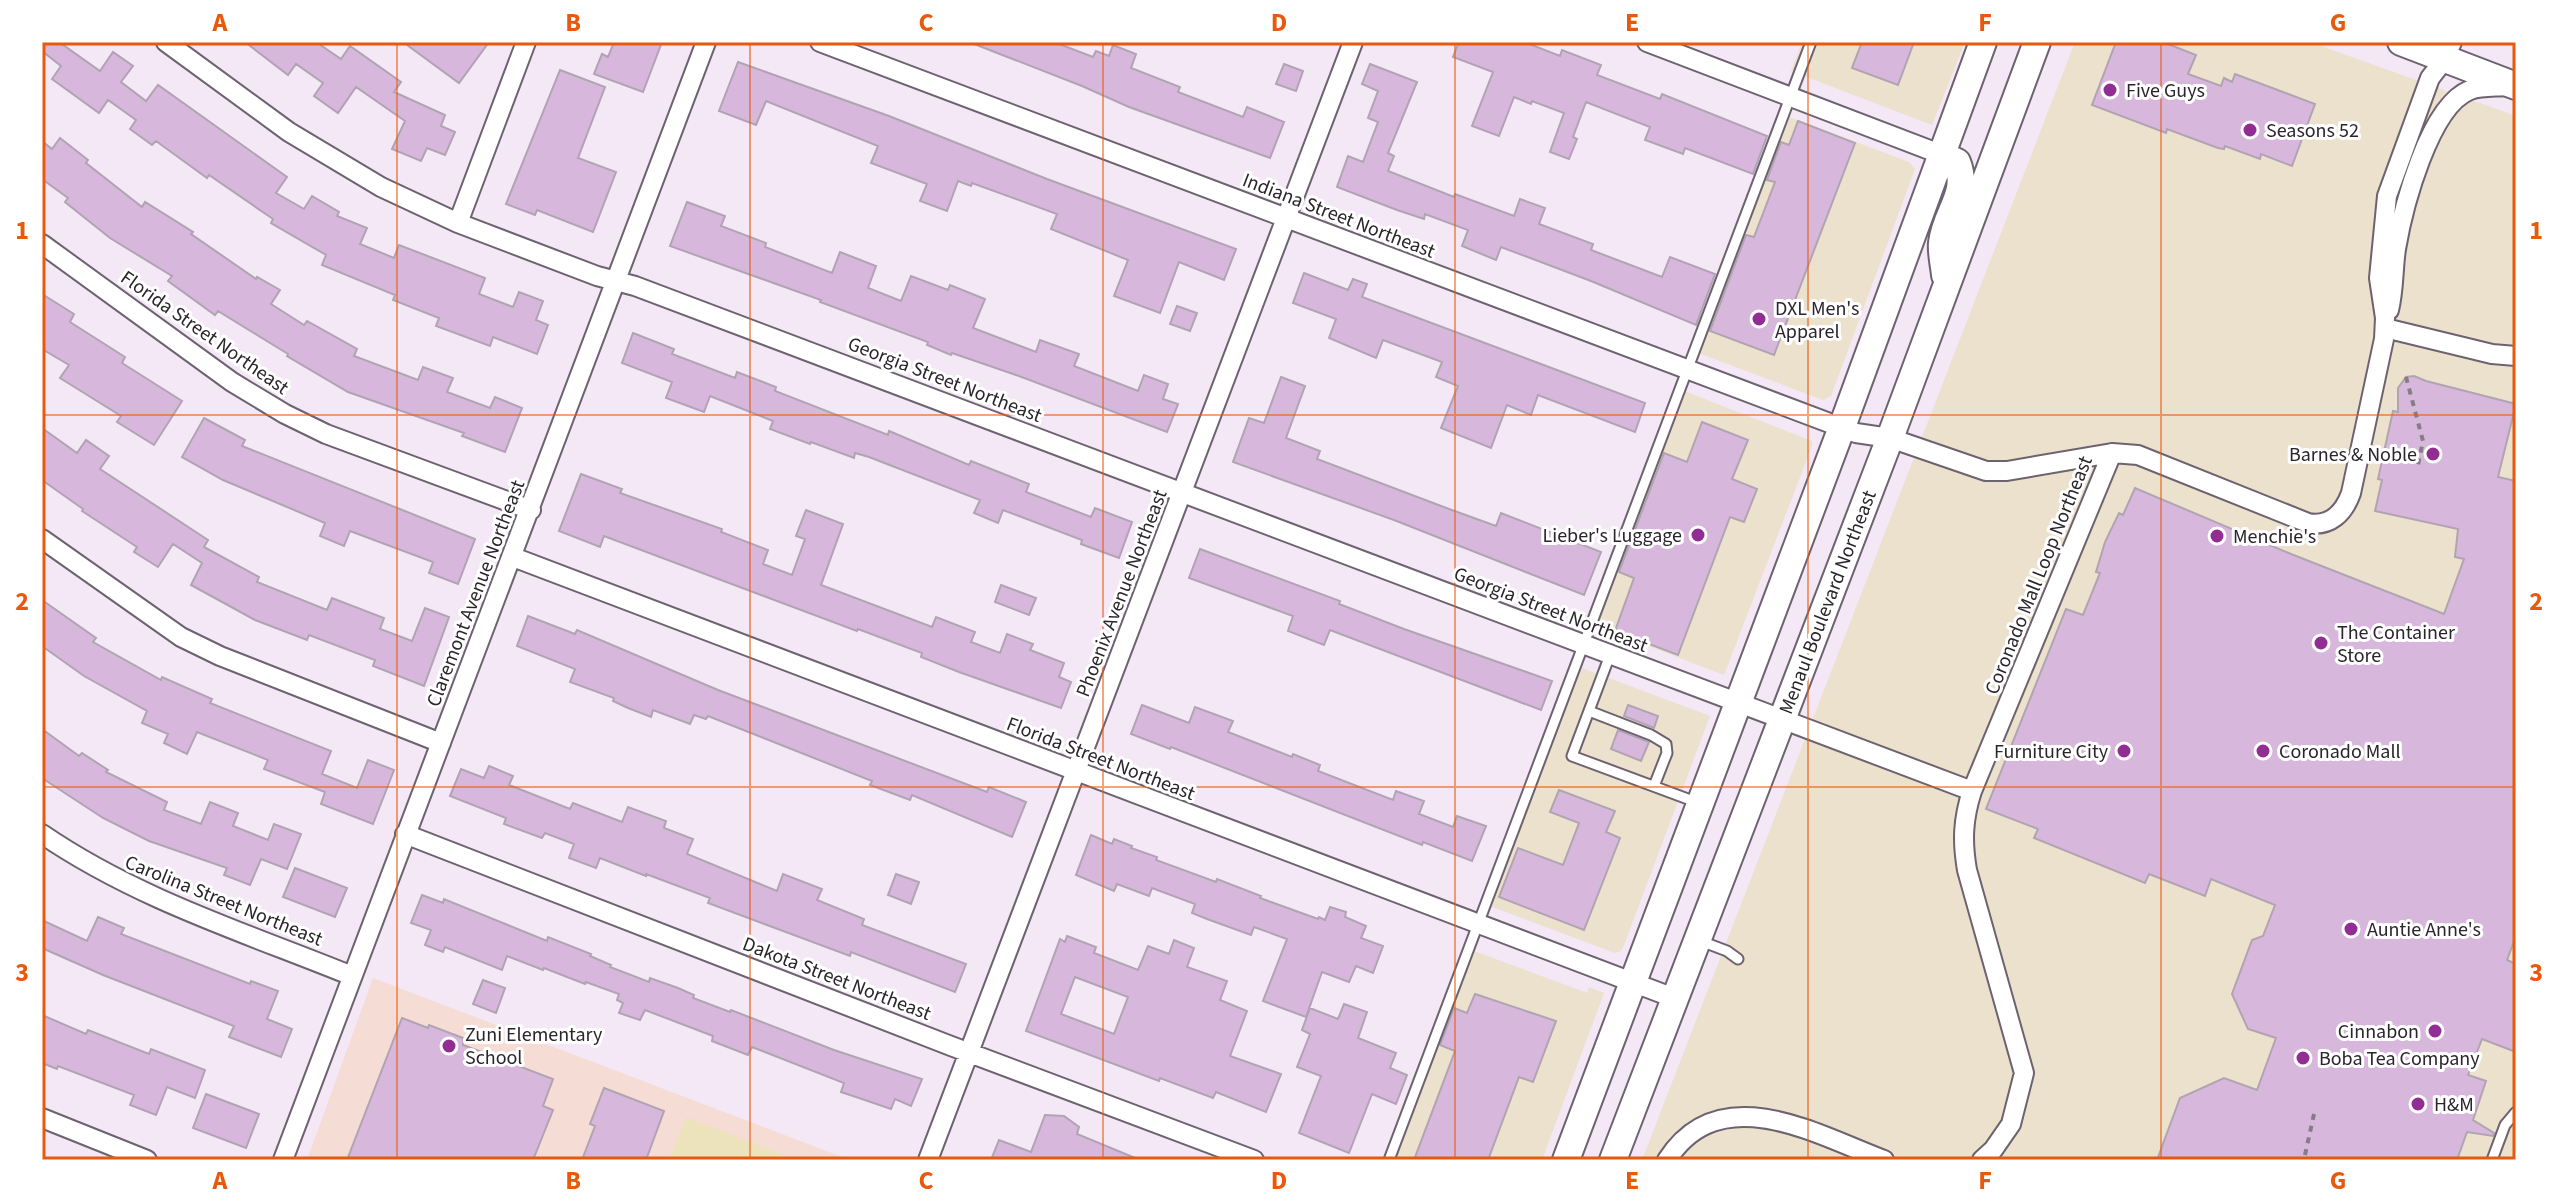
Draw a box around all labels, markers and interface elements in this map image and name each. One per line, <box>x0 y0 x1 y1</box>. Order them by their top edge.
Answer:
text: A <box>212 4 229 41</box>
text: B <box>565 4 581 41</box>
text: C <box>918 4 934 41</box>
text: D <box>1271 4 1287 41</box>
text: E <box>1625 4 1639 41</box>
text: F <box>1978 4 1992 41</box>
text: G <box>2330 4 2346 41</box>
place label: Five Guys <box>2126 77 2205 105</box>
marker: Five Guys <box>2101 81 2119 99</box>
place label: Seasons 52 <box>2266 117 2359 145</box>
marker: Seasons 52 <box>2241 121 2259 139</box>
street label: Indiana Street Northeast <box>1238 166 1439 266</box>
text: 1 <box>15 212 29 249</box>
text: 1 <box>2529 212 2543 249</box>
street label: Florida Street Northeast <box>115 264 294 402</box>
place label: DXL Men's Apparel <box>1775 295 1859 346</box>
marker: DXL Men's Apparel <box>1750 310 1768 328</box>
street label: Georgia Street Northeast <box>844 330 1046 430</box>
place label: Barnes & Noble <box>2289 441 2417 469</box>
marker: Barnes & Noble <box>2424 445 2442 463</box>
street label: Coronado Mall Loop Northeast <box>1978 452 2100 699</box>
street label: Claremont Avenue Northeast <box>420 476 532 711</box>
street label: Phoenix Avenue Northeast <box>1069 485 1175 701</box>
street label: Menaul Boulevard Northeast <box>1772 486 1884 718</box>
place label: Lieber's Luggage <box>1543 522 1682 550</box>
place label: Menchie's <box>2233 523 2316 551</box>
marker: Lieber's Luggage <box>1689 526 1707 544</box>
marker: Menchie's <box>2208 527 2226 545</box>
street label: Georgia Street Northeast <box>1450 560 1652 660</box>
text: 2 <box>15 583 29 620</box>
text: 2 <box>2529 583 2543 620</box>
place label: The Container Store <box>2337 619 2455 670</box>
marker: The Container Store <box>2312 634 2330 652</box>
street label: Florida Street Northeast <box>1002 710 1199 808</box>
place label: Furniture City <box>1994 738 2109 766</box>
place label: Coronado Mall <box>2279 738 2401 766</box>
marker: Furniture City <box>2115 742 2133 760</box>
marker: Coronado Mall <box>2254 742 2272 760</box>
street label: Carolina Street Northeast <box>121 848 327 954</box>
place label: Auntie Anne's <box>2367 916 2481 944</box>
marker: Auntie Anne's <box>2342 920 2360 938</box>
street label: Dakota Street Northeast <box>738 930 935 1028</box>
text: 3 <box>15 954 29 991</box>
text: 3 <box>2529 954 2543 991</box>
place label: Cinnabon <box>2338 1018 2419 1046</box>
place label: Zuni Elementary School <box>465 1021 603 1072</box>
marker: Cinnabon <box>2426 1022 2444 1040</box>
marker: Zuni Elementary School <box>440 1037 458 1055</box>
place label: Boba Tea Company <box>2319 1045 2480 1073</box>
marker: Boba Tea Company <box>2294 1049 2312 1067</box>
place label: H&M <box>2434 1091 2474 1119</box>
marker: H&M <box>2409 1095 2427 1113</box>
text: A <box>212 1162 229 1199</box>
text: B <box>565 1162 581 1199</box>
text: C <box>918 1162 934 1199</box>
text: D <box>1271 1162 1287 1199</box>
text: E <box>1625 1162 1639 1199</box>
text: F <box>1978 1162 1992 1199</box>
text: G <box>2330 1162 2346 1199</box>

